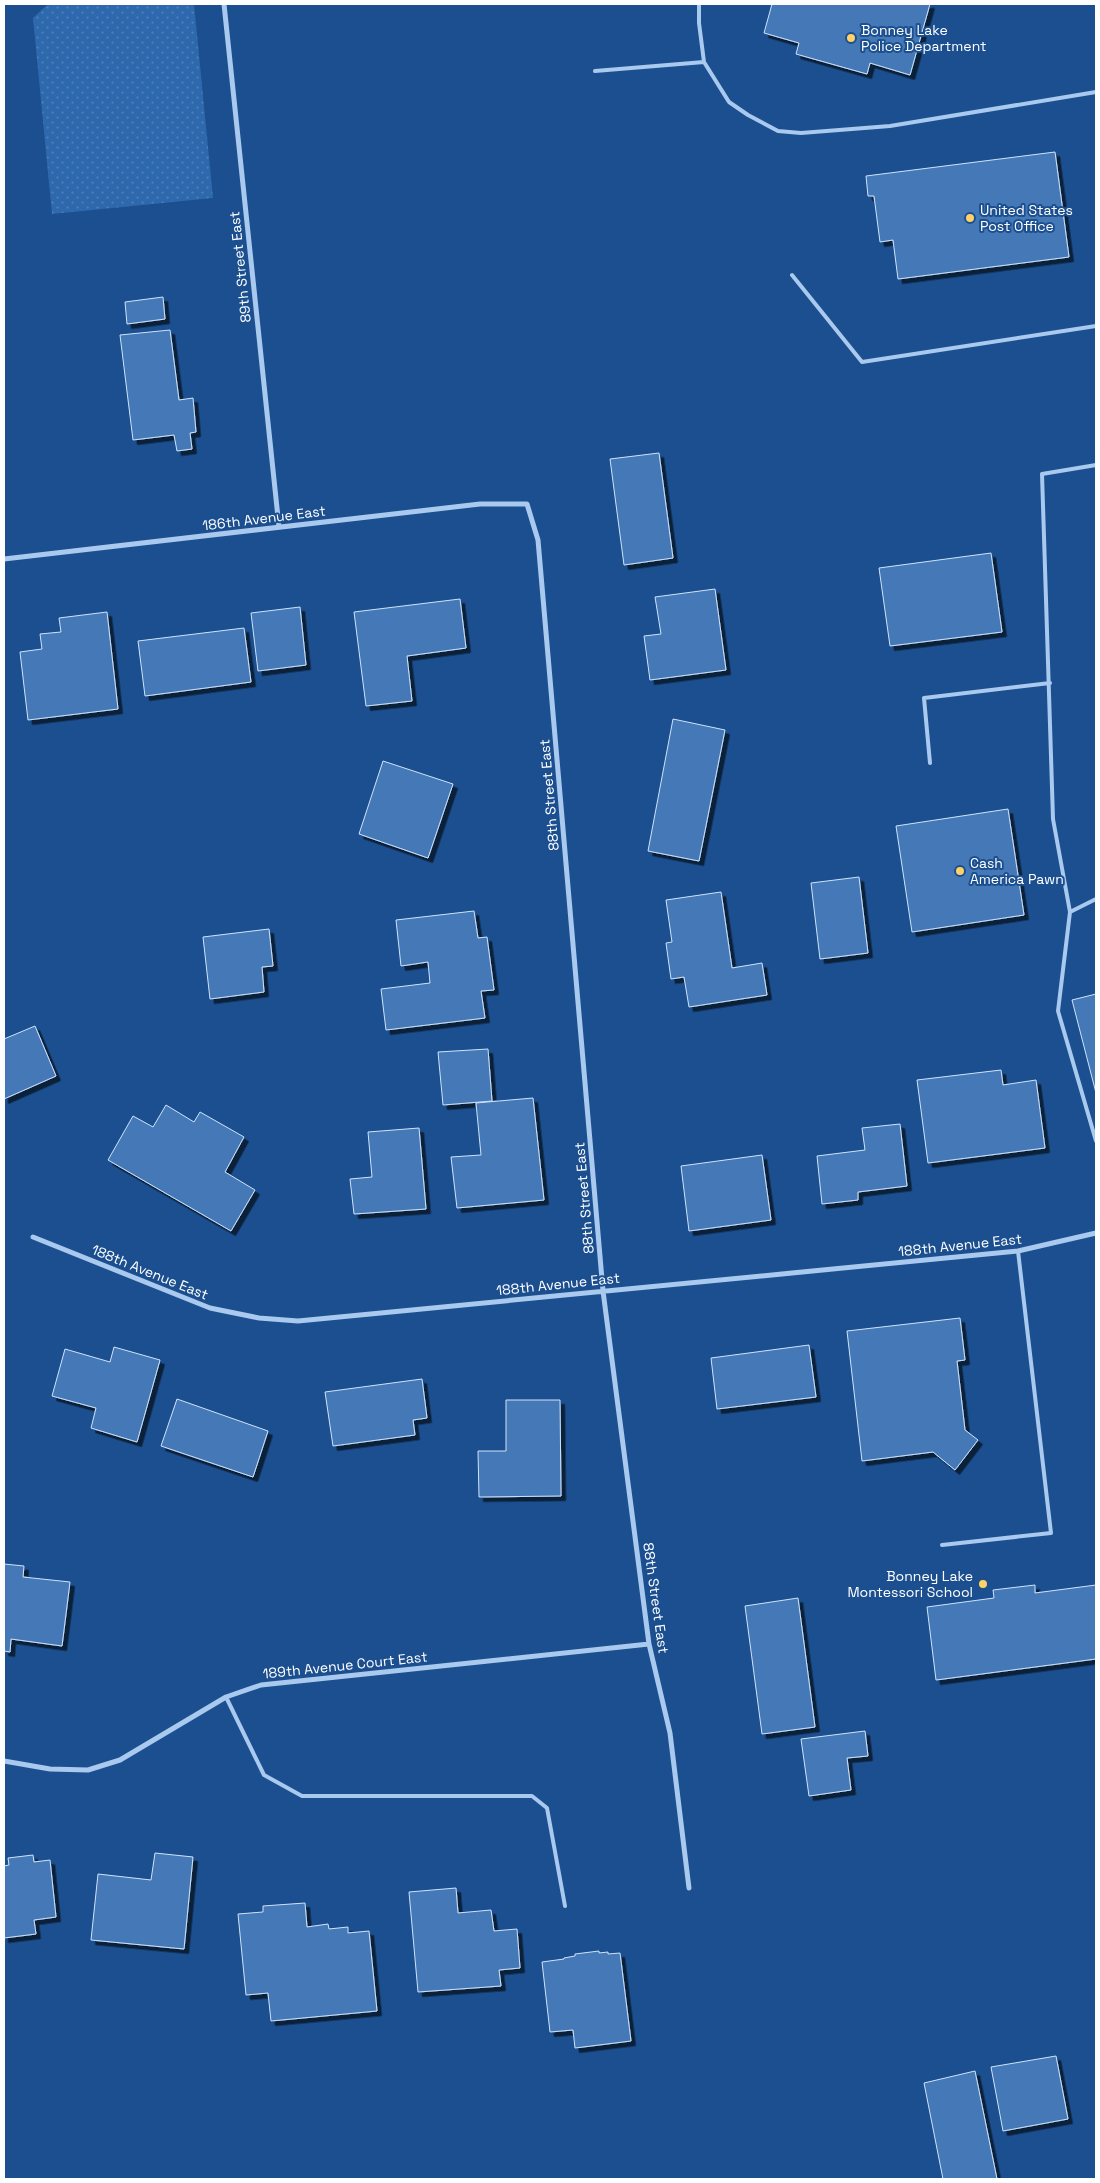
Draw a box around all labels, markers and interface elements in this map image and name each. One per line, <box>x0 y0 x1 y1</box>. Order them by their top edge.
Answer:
place label: Bonney Lake Police Department <box>861 21 986 55</box>
marker: Bonney Lake Police Department <box>845 32 857 44</box>
place label: United States Post Office <box>980 201 1073 235</box>
street label: 89th Street East <box>225 210 255 324</box>
marker: United States Post Office <box>964 212 976 224</box>
street label: 186th Avenue East <box>201 502 327 534</box>
street label: 88th Street East <box>535 738 563 852</box>
place label: Cash America Pawn <box>970 854 1064 888</box>
marker: Cash America Pawn <box>954 865 966 877</box>
street label: 88th Street East <box>570 1141 598 1255</box>
street label: 188th Avenue East <box>897 1230 1023 1260</box>
street label: 188th Avenue East <box>89 1240 211 1304</box>
street label: 188th Avenue East <box>495 1269 621 1299</box>
street label: 88th Street East <box>639 1541 673 1655</box>
place label: Bonney Lake Montessori School <box>847 1567 973 1601</box>
marker: Bonney Lake Montessori School <box>977 1578 989 1590</box>
street label: 189th Avenue Court East <box>262 1647 428 1683</box>

